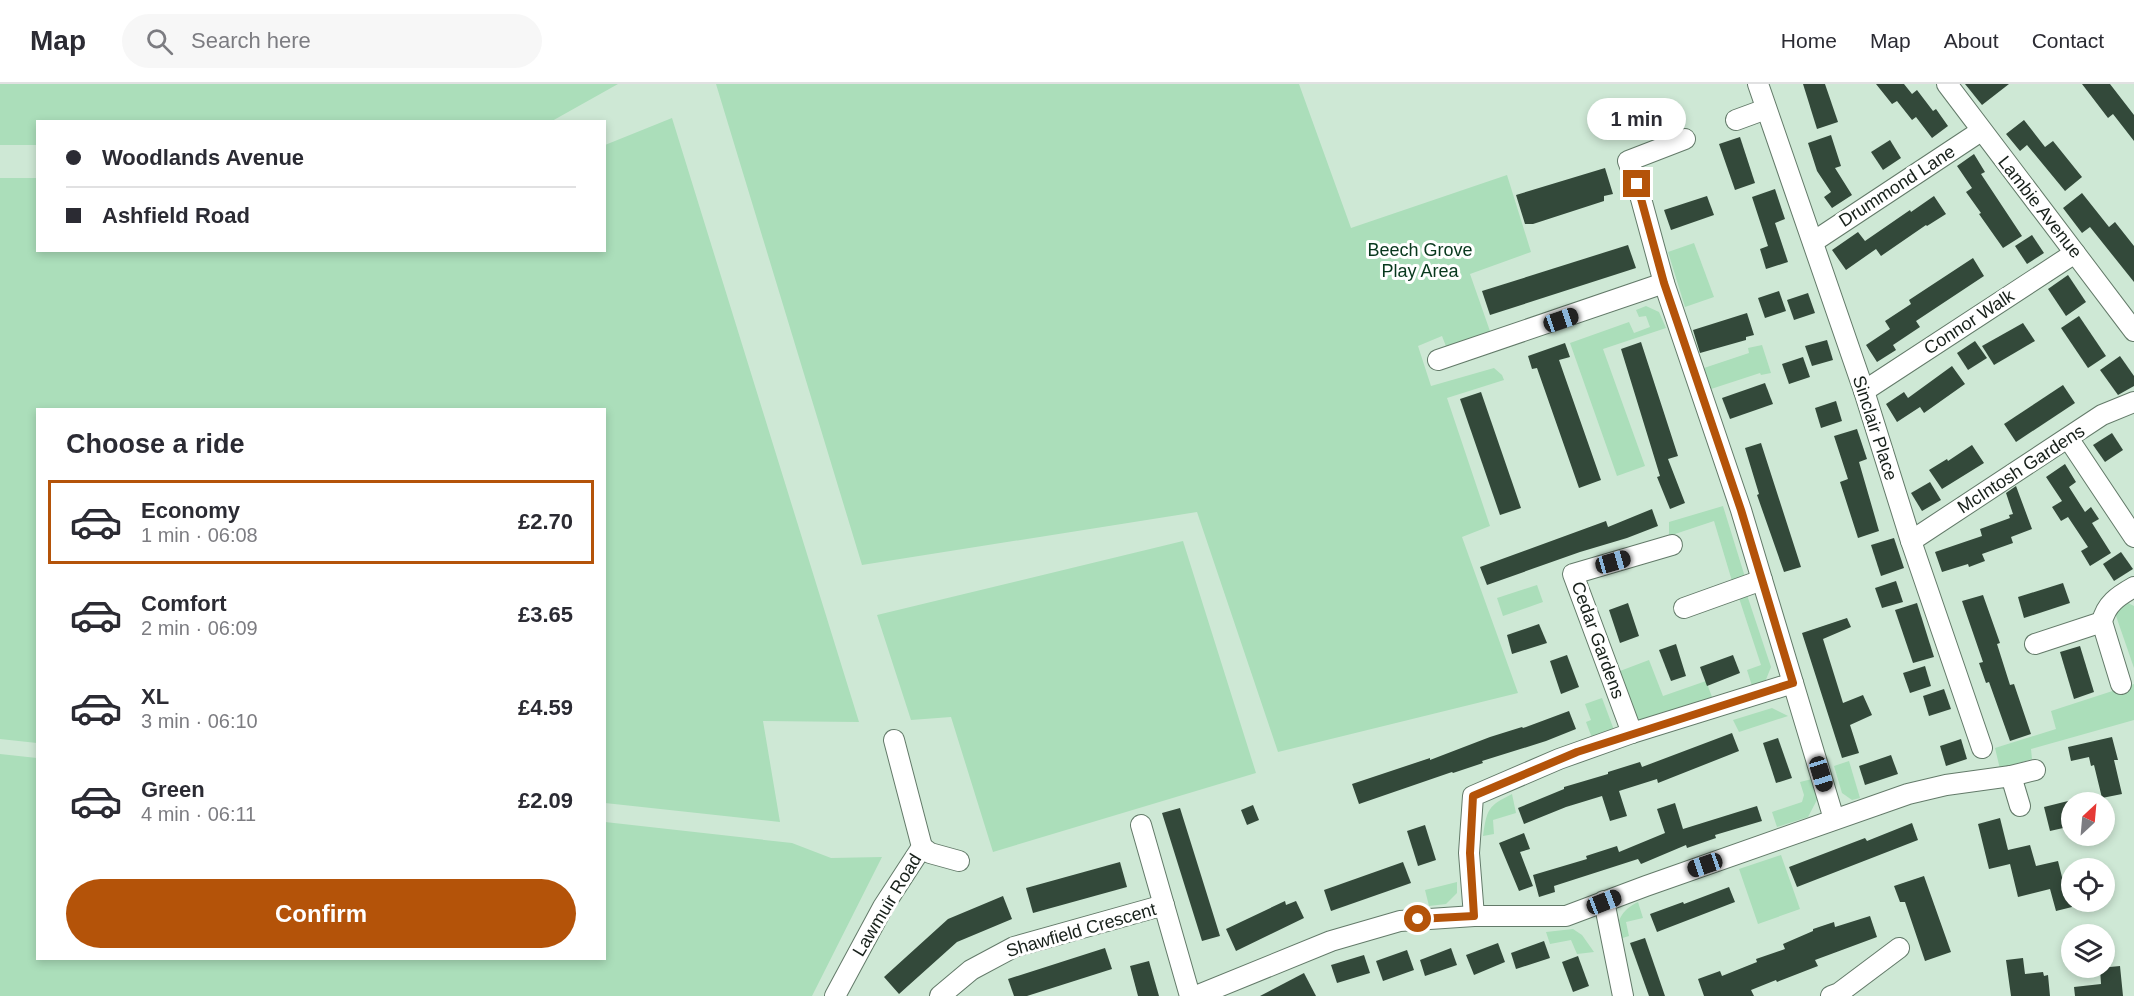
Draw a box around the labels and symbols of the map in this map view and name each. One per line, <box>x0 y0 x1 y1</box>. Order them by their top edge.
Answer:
callout: 1 min <box>1588 97 1686 139</box>
street label: Drummond Lane <box>1835 141 1959 231</box>
street label: Lambie Avenue <box>1994 152 2086 262</box>
route end <box>1623 170 1650 197</box>
park label: Beech Grove Play Area <box>1367 240 1473 281</box>
street label: Connor Walk <box>1920 285 2019 359</box>
car <box>1541 306 1581 334</box>
street label: Sinclair Place <box>1849 373 1901 483</box>
street label: McIntosh Gardens <box>1954 421 2088 517</box>
car <box>1593 548 1633 576</box>
street label: Cedar Gardens <box>1568 579 1628 701</box>
car <box>1807 754 1835 794</box>
north arrow <box>2061 792 2115 846</box>
street label: Lawmuir Road <box>849 850 925 960</box>
car <box>1685 851 1725 879</box>
car <box>1584 887 1624 917</box>
street label: Shawfield Crescent <box>1004 899 1158 961</box>
route start <box>1404 905 1431 932</box>

